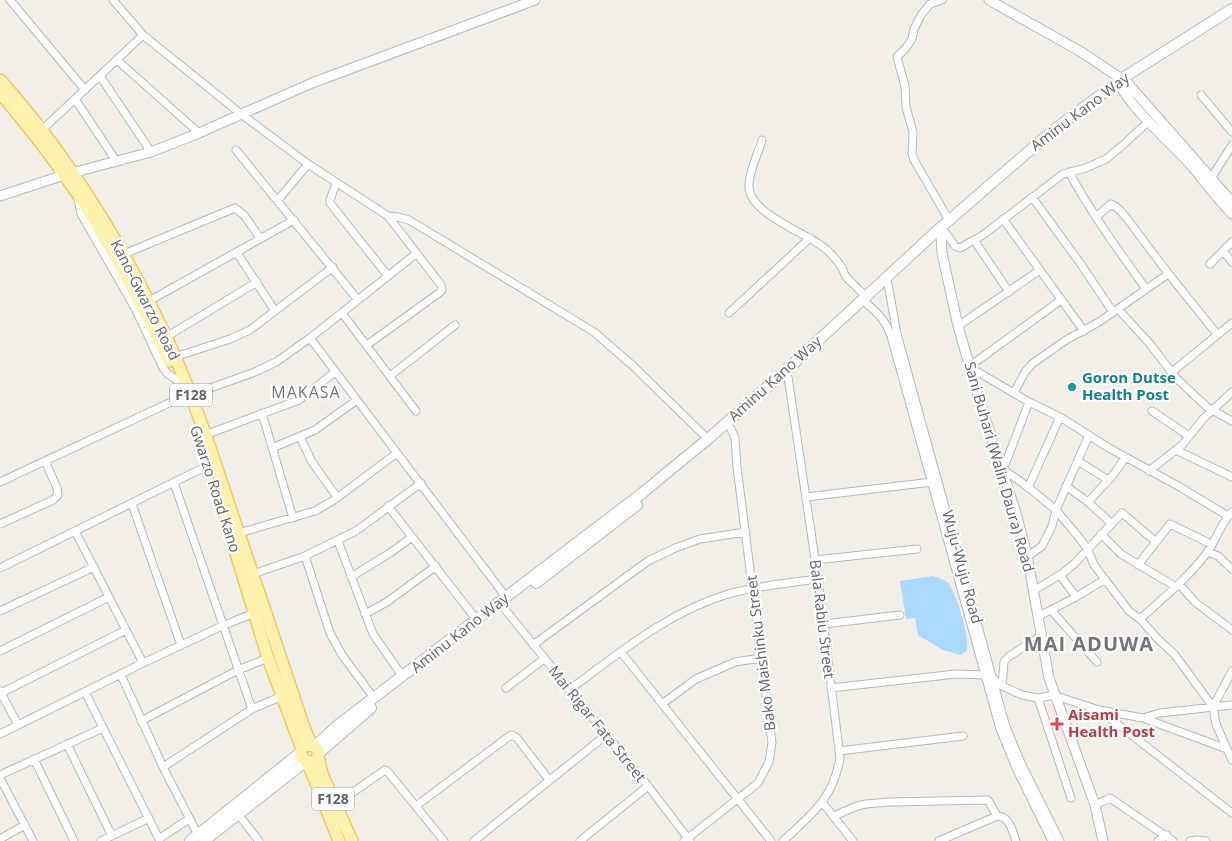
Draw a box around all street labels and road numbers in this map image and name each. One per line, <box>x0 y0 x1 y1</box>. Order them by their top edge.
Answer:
street label: Aminu Kano Way <box>1026 67 1133 155</box>
street label: Kano-Gwarzo Road <box>107 236 185 363</box>
street label: Aminu Kano Way <box>723 331 826 425</box>
street label: Sani Buhari (Walin Daura) Road <box>960 359 1040 574</box>
road number: F128 <box>170 384 212 406</box>
street label: Gwarzo Road Kano <box>186 423 246 555</box>
street label: Wuju-Wuju Road <box>938 508 988 626</box>
street label: Bala Rabiu Street <box>806 558 840 679</box>
street label: Bako Maishinku Street <box>741 574 779 732</box>
street label: Aminu Kano Way <box>406 587 513 677</box>
street label: Mai Rigar Fata Street <box>545 661 651 786</box>
road number: F128 <box>312 788 354 811</box>

